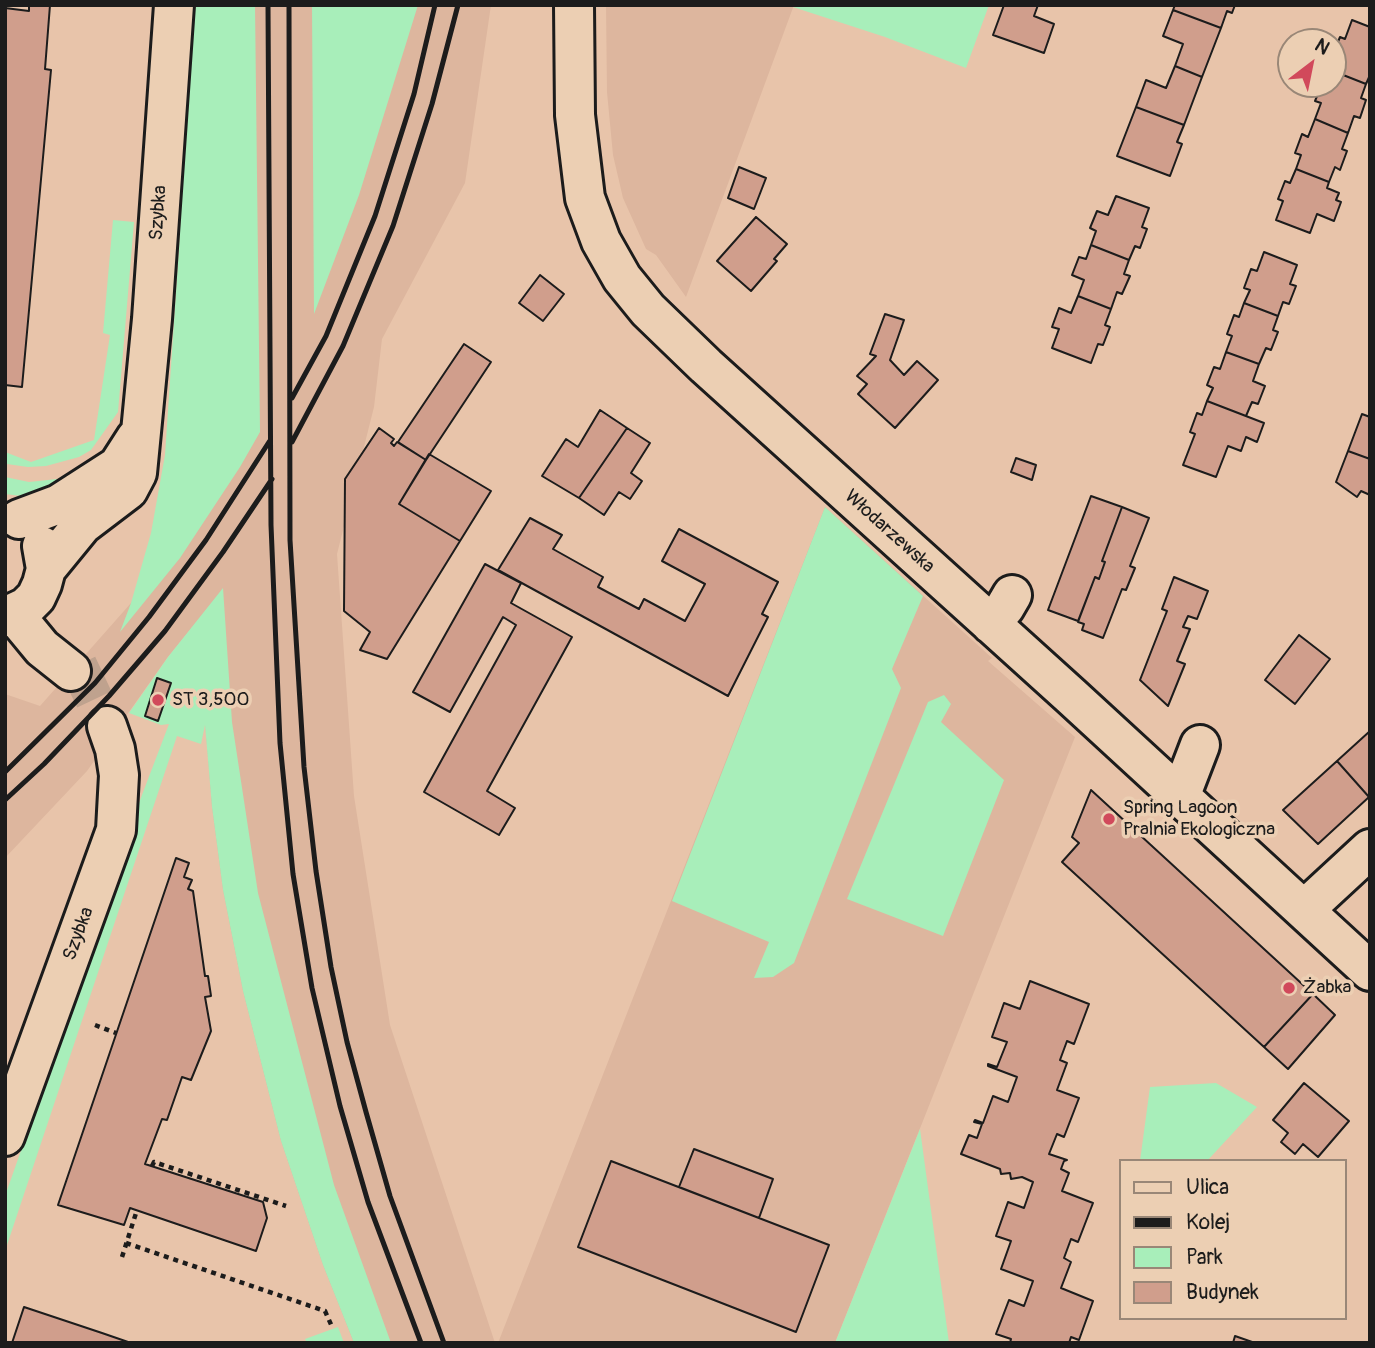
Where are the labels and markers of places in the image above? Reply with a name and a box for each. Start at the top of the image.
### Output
place label: ST 3,500 [172,689,249,711]
marker: ST 3,500 [150,692,166,708]
place label: Spring Lagoon Pralnia Ekologiczna [1123,797,1275,841]
marker: Spring Lagoon Pralnia Ekologiczna [1101,811,1117,827]
place label: Żabka [1303,977,1351,999]
marker: Żabka [1281,980,1297,996]

